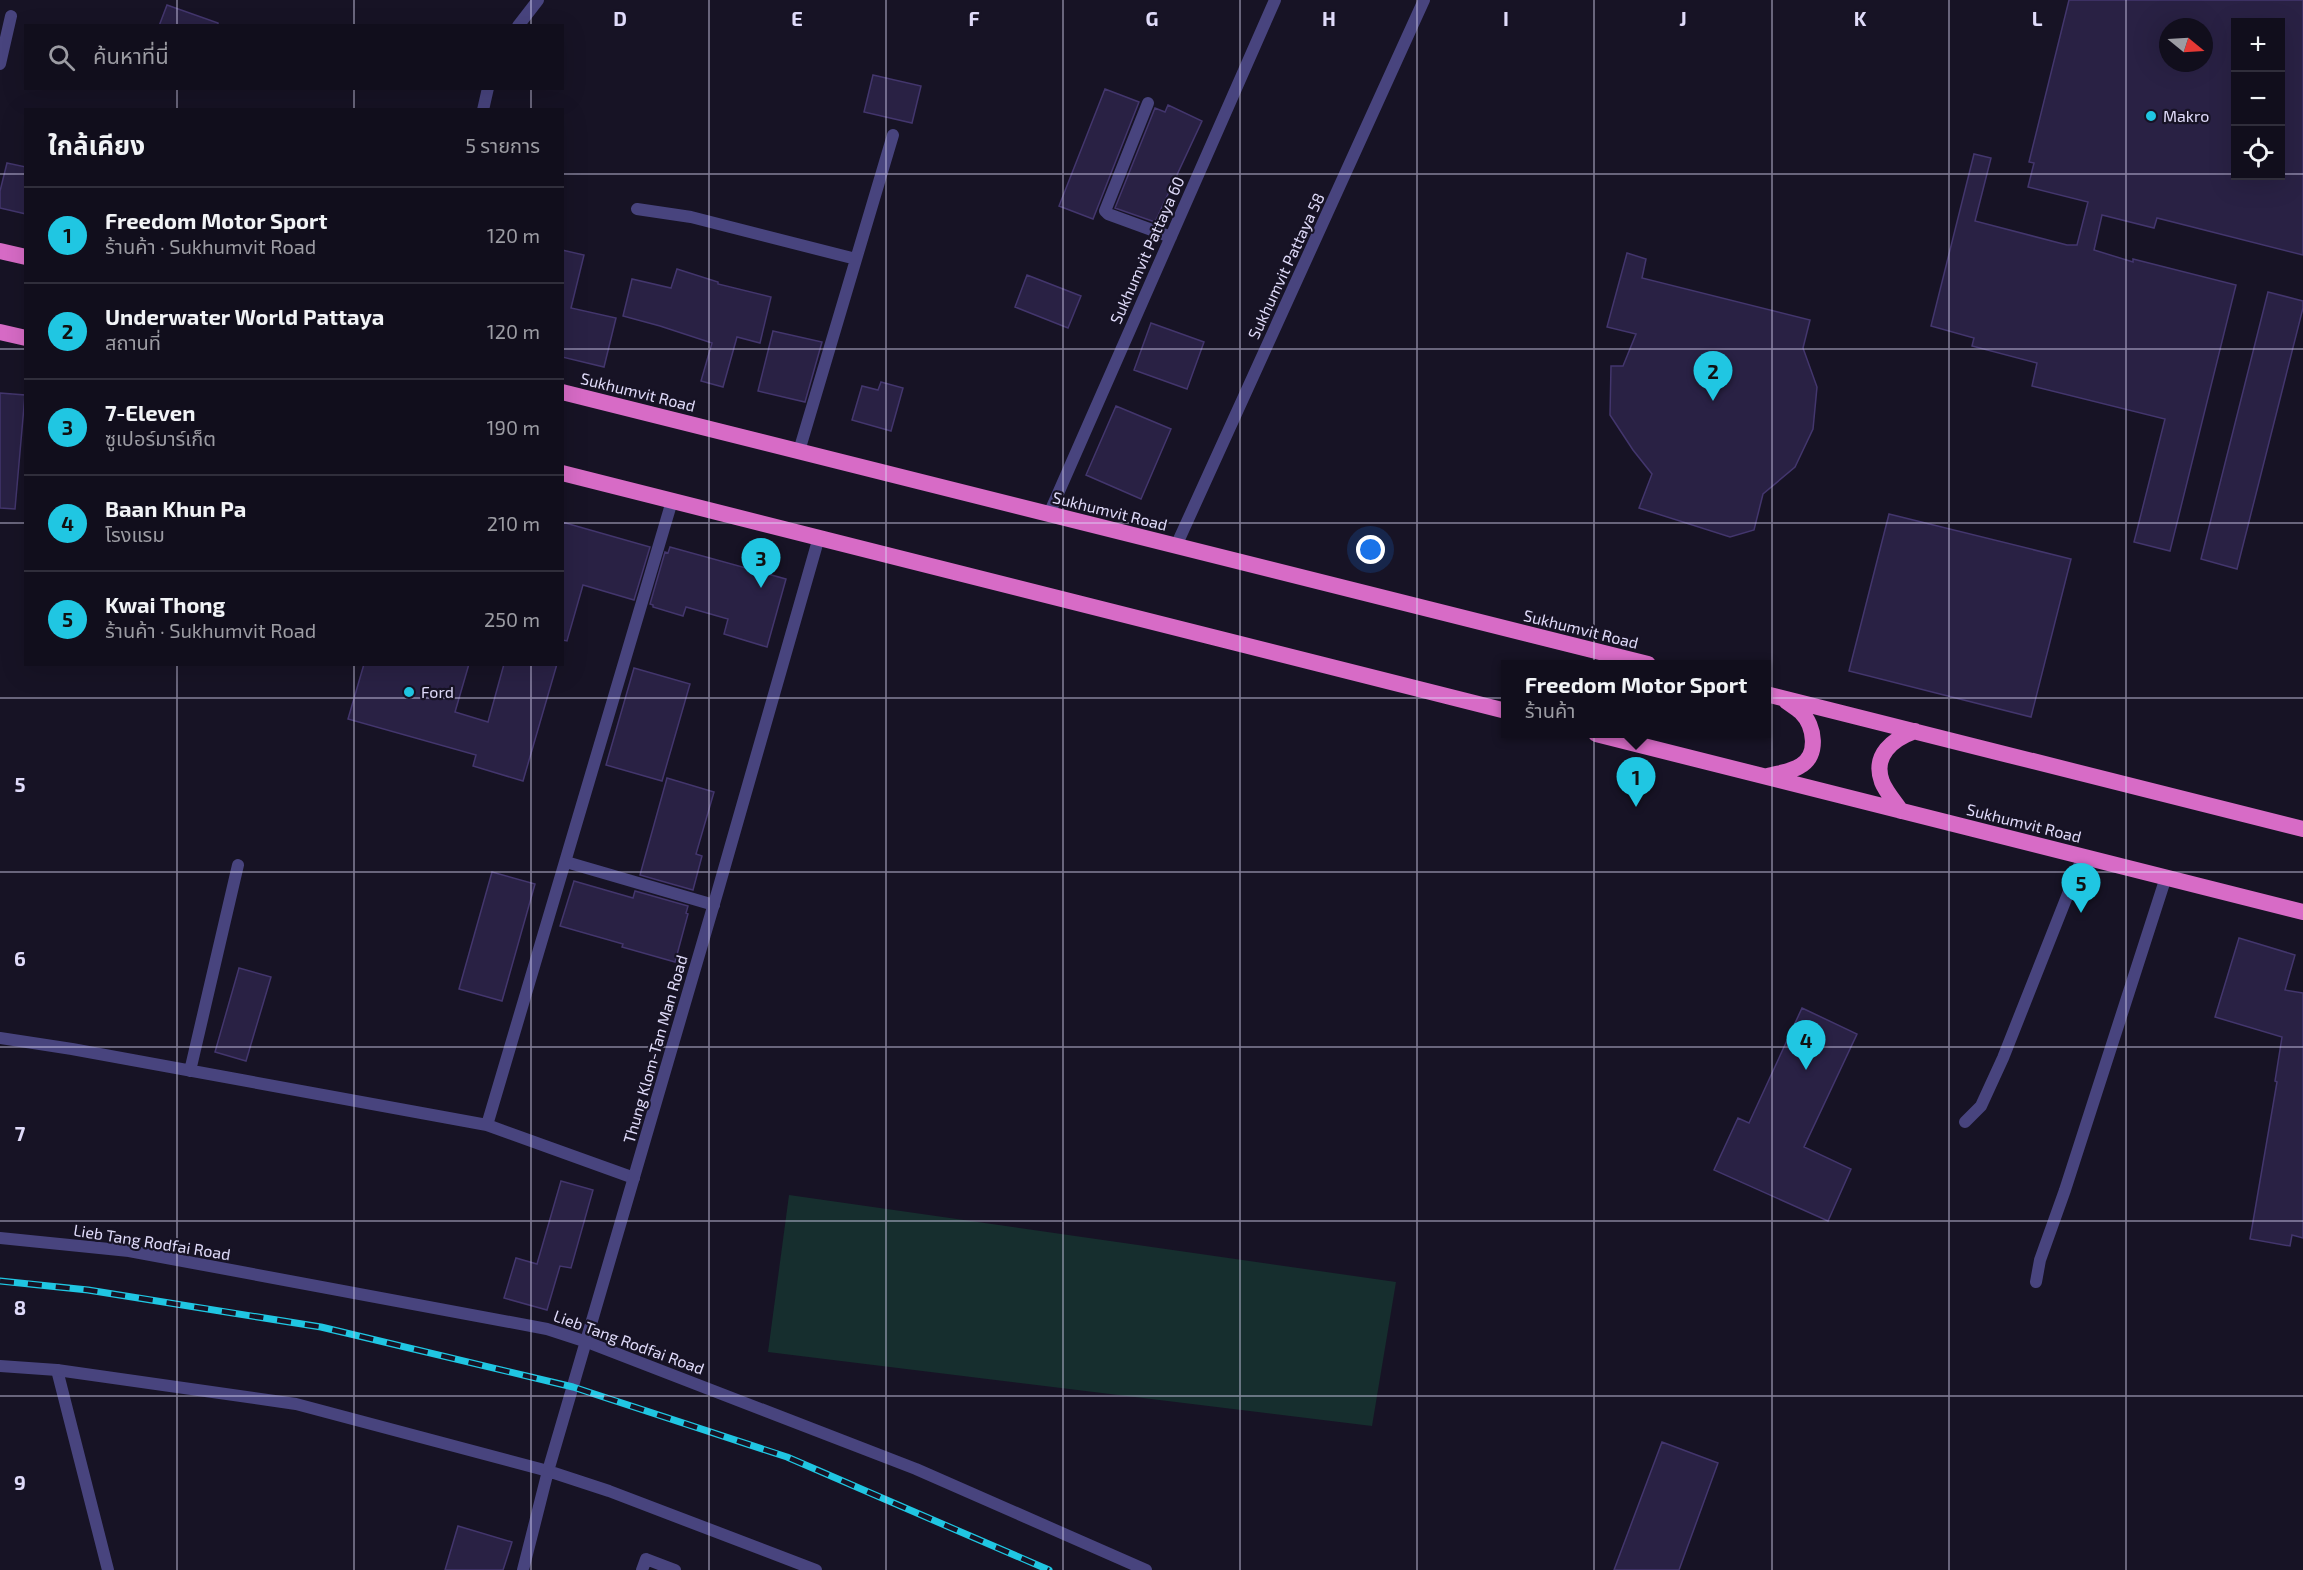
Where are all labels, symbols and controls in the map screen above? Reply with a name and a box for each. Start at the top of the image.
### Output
text: D [613,6,627,30]
text: E [791,6,803,30]
text: F [968,6,980,30]
text: G [1146,6,1158,30]
text: H [1322,6,1336,30]
text: I [1503,6,1509,30]
text: J [1679,6,1687,30]
text: K [1854,6,1867,30]
text: L [2032,6,2043,30]
north arrow [2159,18,2213,72]
map controls [2231,18,2285,180]
button: + [2231,18,2285,72]
search box [24,24,564,90]
icon: search [45,41,78,74]
text: ค้นหาที่นี่ [93,42,169,68]
button: − [2231,72,2285,126]
place label: Makro [2163,106,2209,125]
marker: Makro [2144,109,2158,123]
button: locate [2231,126,2285,180]
text: ใกล้เคียง [48,129,145,160]
text: 5 รายการ [465,133,540,157]
street label: Sukhumvit Pattaya 60 [1105,173,1188,327]
street label: Sukhumvit Pattaya 58 [1243,190,1328,342]
text: Freedom Motor Sport [105,207,327,233]
text: 1 [63,223,72,247]
text: 120 m [487,223,540,247]
text: ร้านค้า · Sukhumvit Road [105,234,316,258]
text: Underwater World Pattaya [105,303,384,329]
text: 2 [62,319,73,343]
text: 120 m [487,319,540,343]
text: สถานที่ [105,330,161,354]
pin: 2 [1694,352,1732,401]
street label: Sukhumvit Road [579,368,697,415]
text: 7-Eleven [105,399,195,425]
text: 3 [62,415,73,439]
text: 190 m [487,415,540,439]
text: ซูเปอร์มาร์เก็ต [105,426,216,450]
street label: Sukhumvit Road [1051,487,1169,534]
text: Baan Khun Pa [105,495,246,521]
text: 4 [61,511,74,535]
text: 210 m [487,511,540,535]
text: โรงแรม [105,522,165,546]
your location [1356,535,1385,564]
pin: 3 [742,538,780,588]
text: Kwai Thong [105,591,225,617]
street label: Sukhumvit Road [1522,605,1640,652]
text: 5 [62,607,73,631]
text: 250 m [484,607,540,631]
text: ร้านค้า · Sukhumvit Road [105,618,316,642]
popup [1501,660,1771,738]
text: Freedom Motor Sport [1525,671,1747,697]
place label: Ford [421,682,454,701]
marker: Ford [402,685,416,699]
text: ร้านค้า [1525,698,1575,722]
pin: 1 [1616,758,1656,807]
text: 5 [14,772,26,796]
street label: Sukhumvit Road [1965,799,2083,846]
pin: 5 [2062,864,2100,913]
text: 6 [14,946,26,970]
street label: Thung Klom-Tan Man Road [618,952,691,1145]
pin: 4 [1786,1020,1826,1070]
text: 7 [15,1121,26,1145]
street label: Lieb Tang Rodfai Road [72,1220,232,1263]
text: 8 [14,1295,26,1319]
street label: Lieb Tang Rodfai Road [551,1305,707,1378]
text: 9 [14,1470,26,1494]

